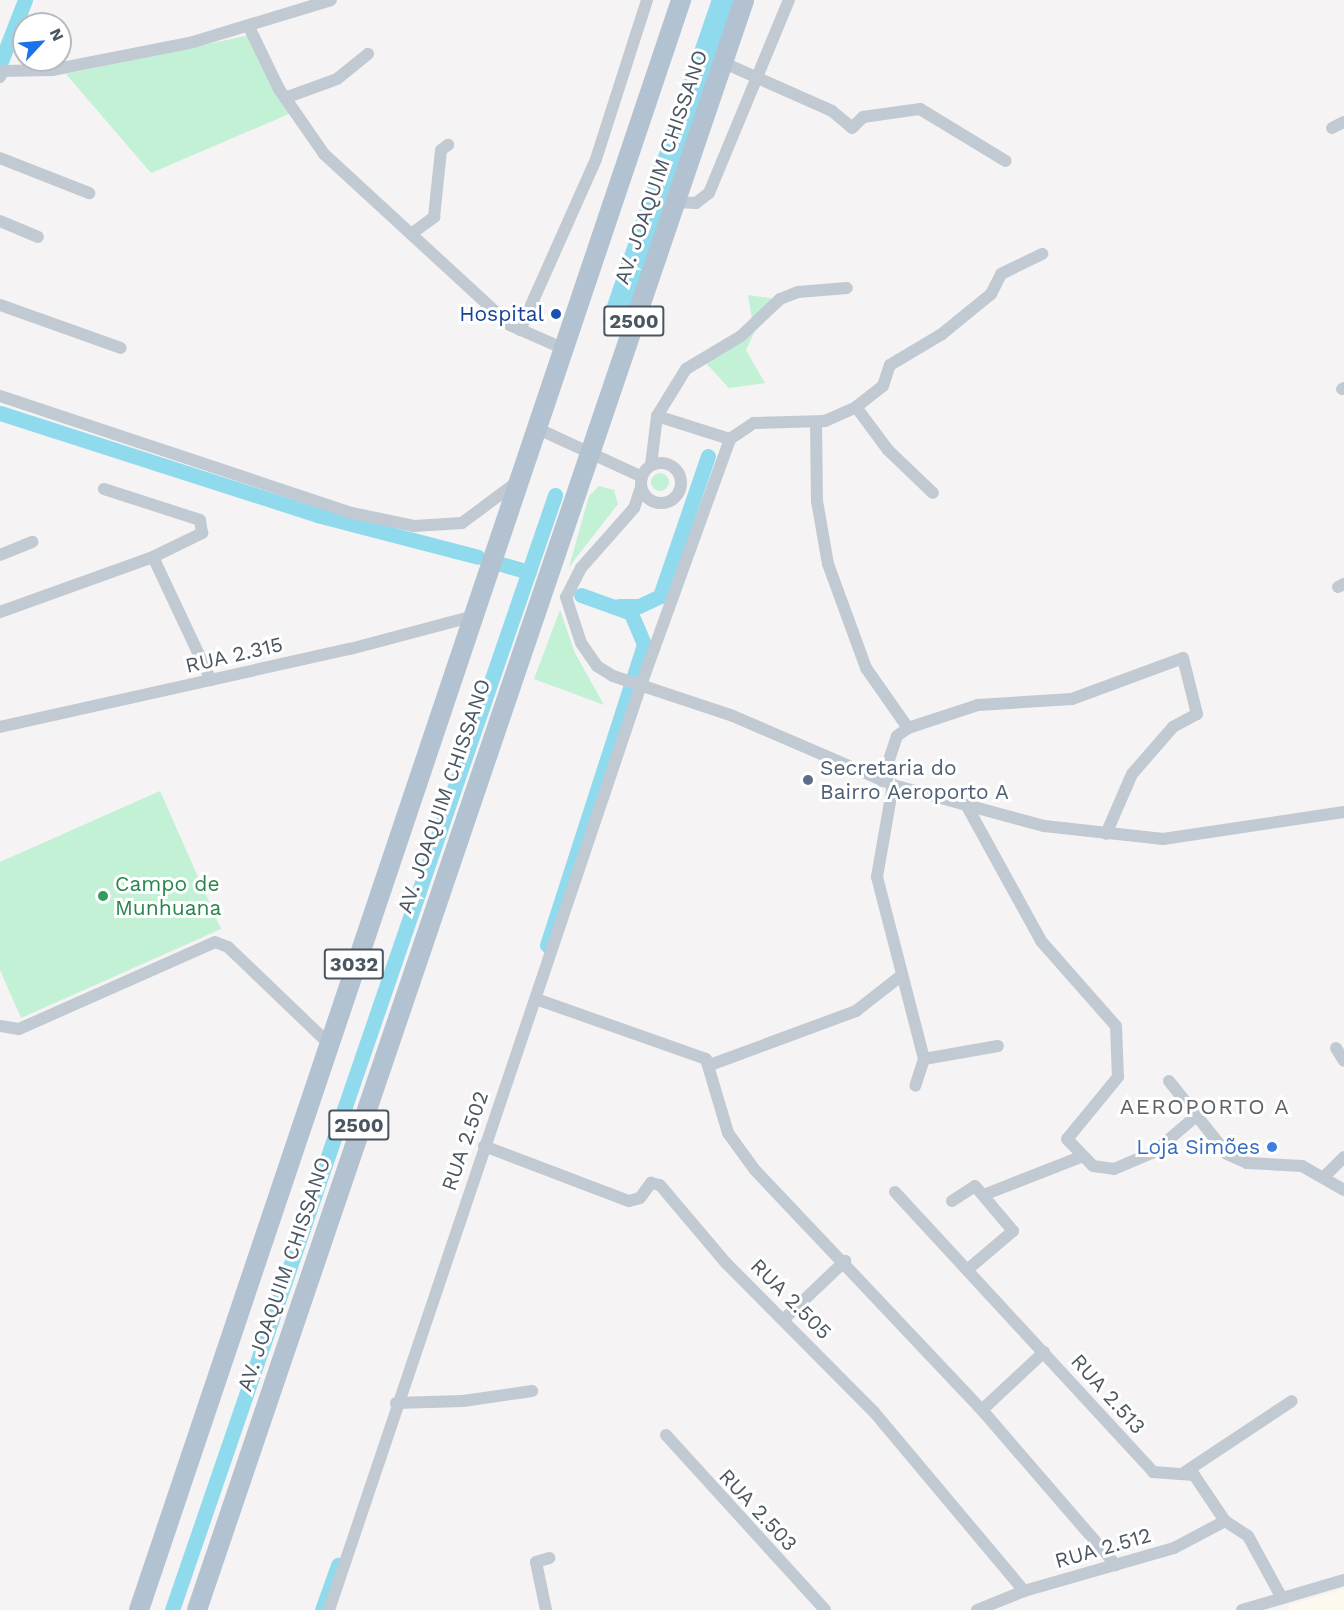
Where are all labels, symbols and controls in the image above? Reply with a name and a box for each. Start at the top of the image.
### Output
north arrow [12,12,72,72]
text: N [46,25,68,44]
street label: AV. JOAQUIM CHISSANO [609,46,713,288]
place label: Hospital [459,301,544,327]
road number: 2500 [602,304,666,338]
marker: Hospital [549,307,563,321]
street label: RUA 2.315 [183,631,285,679]
street label: AV. JOAQUIM CHISSANO [392,675,496,917]
place label: Secretaria do Bairro Aeroporto A [820,755,1010,805]
marker: Secretaria do Bairro Aeroporto A [801,773,815,787]
place label: Campo de Munhuana [115,871,221,921]
marker: Campo de Munhuana [96,889,110,903]
road number: 3032 [322,947,386,981]
street label: RUA 2.502 [436,1087,494,1195]
district label: AEROPORTO A [1119,1094,1291,1120]
road number: 2500 [328,1108,391,1142]
place label: Loja Simões [1136,1134,1260,1160]
marker: Loja Simões [1265,1140,1279,1154]
street label: AV. JOAQUIM CHISSANO [232,1153,336,1395]
street label: RUA 2.505 [745,1253,837,1345]
street label: RUA 2.513 [1065,1348,1151,1440]
street label: RUA 2.503 [713,1463,803,1557]
street label: RUA 2.512 [1052,1522,1154,1574]

